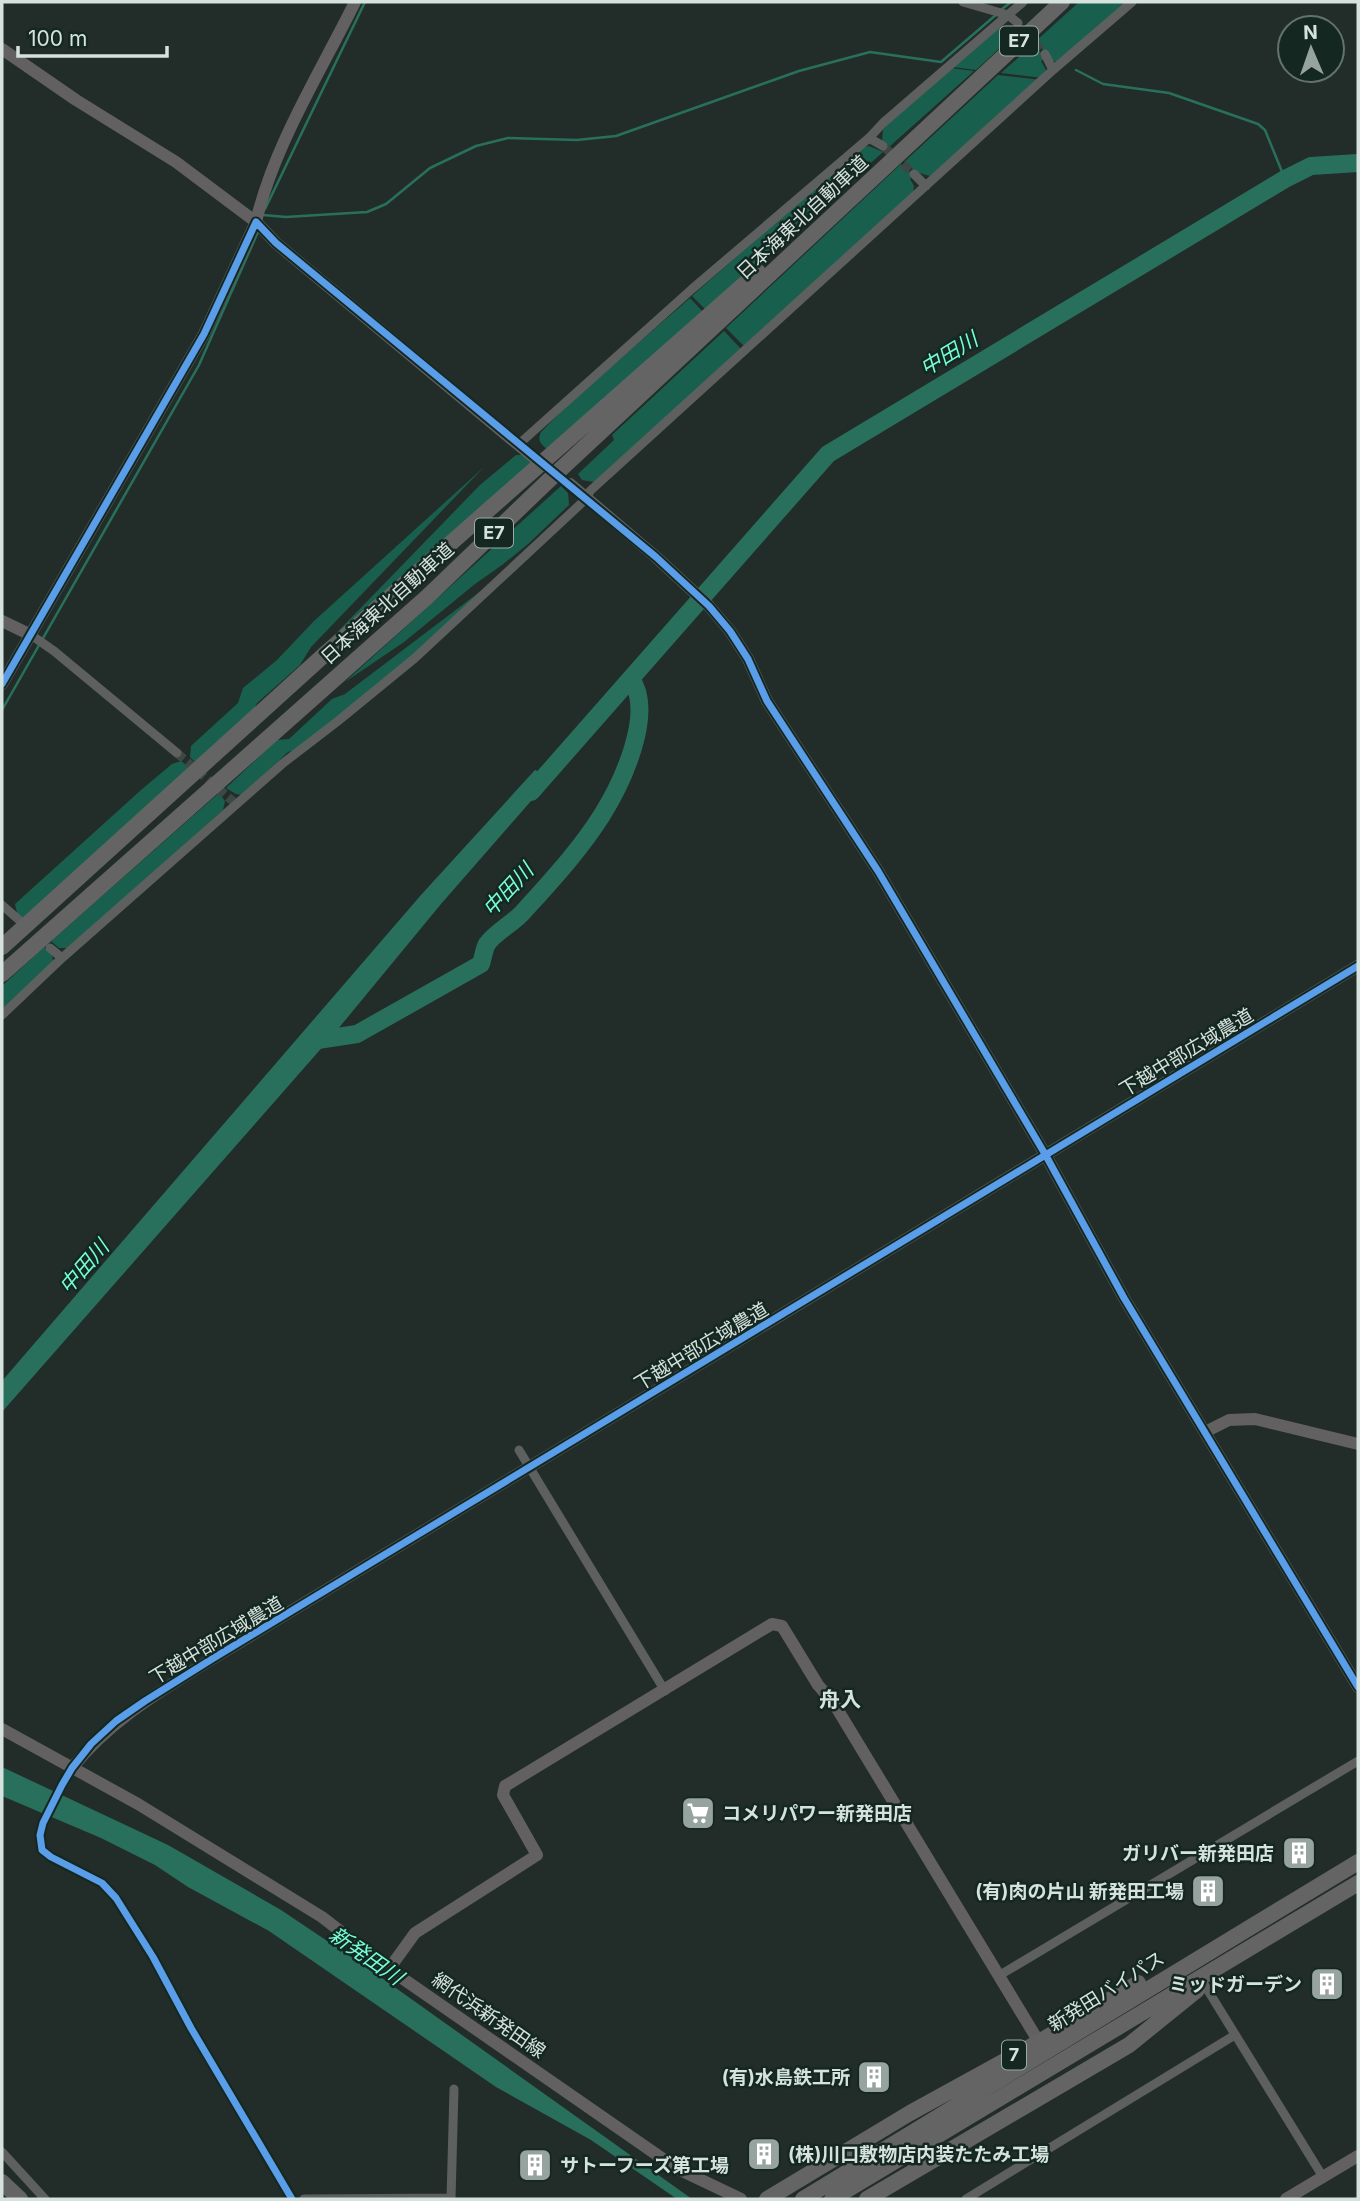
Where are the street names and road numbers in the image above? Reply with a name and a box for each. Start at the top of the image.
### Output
road number: E7 [1000,26,1038,56]
street label: 日本海東北自動車道 [732,151,873,284]
road number: E7 [475,518,513,548]
street label: 日本海東北自動車道 [316,538,459,669]
street label: 下越中部広域農道 [1115,1003,1257,1101]
street label: 下越中部広域農道 [630,1297,772,1395]
street label: 下越中部広域農道 [145,1591,287,1689]
street label: 新発田バイパス [1044,1947,1169,2036]
street label: 網代浜新発田線 [428,1968,550,2063]
road number: 7 [1002,2040,1026,2070]

